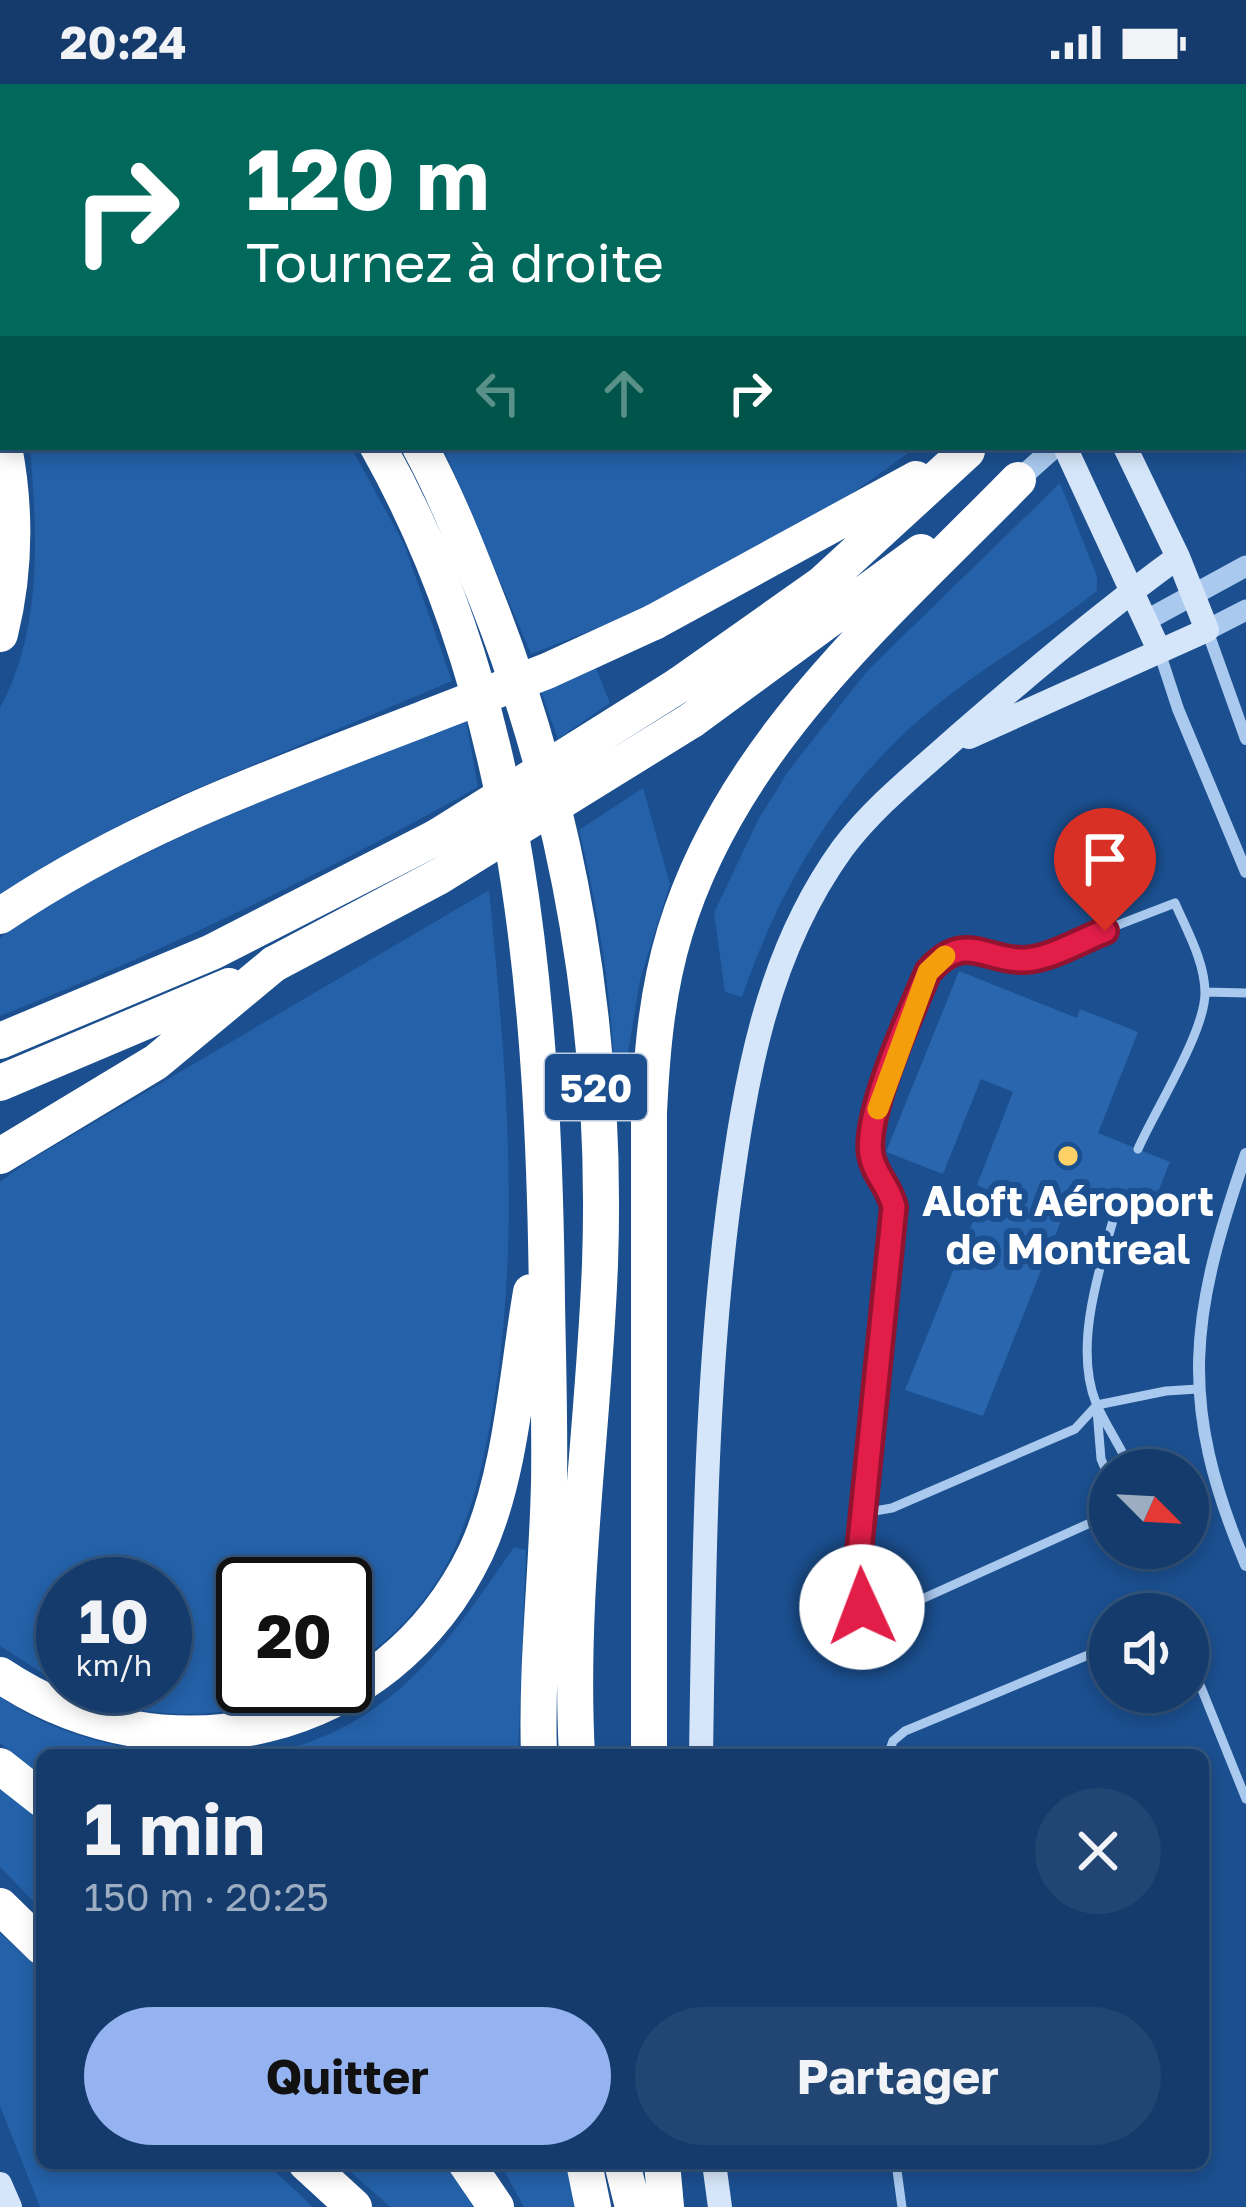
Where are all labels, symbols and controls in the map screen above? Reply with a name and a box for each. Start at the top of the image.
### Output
text: 20:24 [60,15,187,69]
text: 120 m [246,128,490,228]
icon: right [48,132,204,288]
text: Tournez à droite [246,229,664,294]
icon: left [465,360,531,426]
icon: ahead [591,360,657,426]
icon: right [717,360,783,426]
pin [1054,808,1156,931]
icon: arrive [1072,826,1138,892]
road number: 520 [545,1054,647,1120]
marker: Aloft Aéroport de Montreal [1055,1143,1081,1169]
place label: Aloft Aéroport de Montreal [922,1175,1214,1273]
north arrow [1089,1449,1209,1569]
map controls [1089,1449,1209,1713]
position arrow [799,1544,925,1670]
speed limit sign: 20 [216,1557,372,1713]
text: 10 [79,1584,149,1656]
button: sound [1089,1593,1209,1713]
text: km/h [76,1647,152,1683]
text: 1 min [84,1784,265,1871]
button: close [1035,1788,1161,1914]
text: 150 m · 20:25 [84,1873,329,1920]
button: Quitter [84,2007,611,2145]
button: Partager [635,2007,1161,2145]

